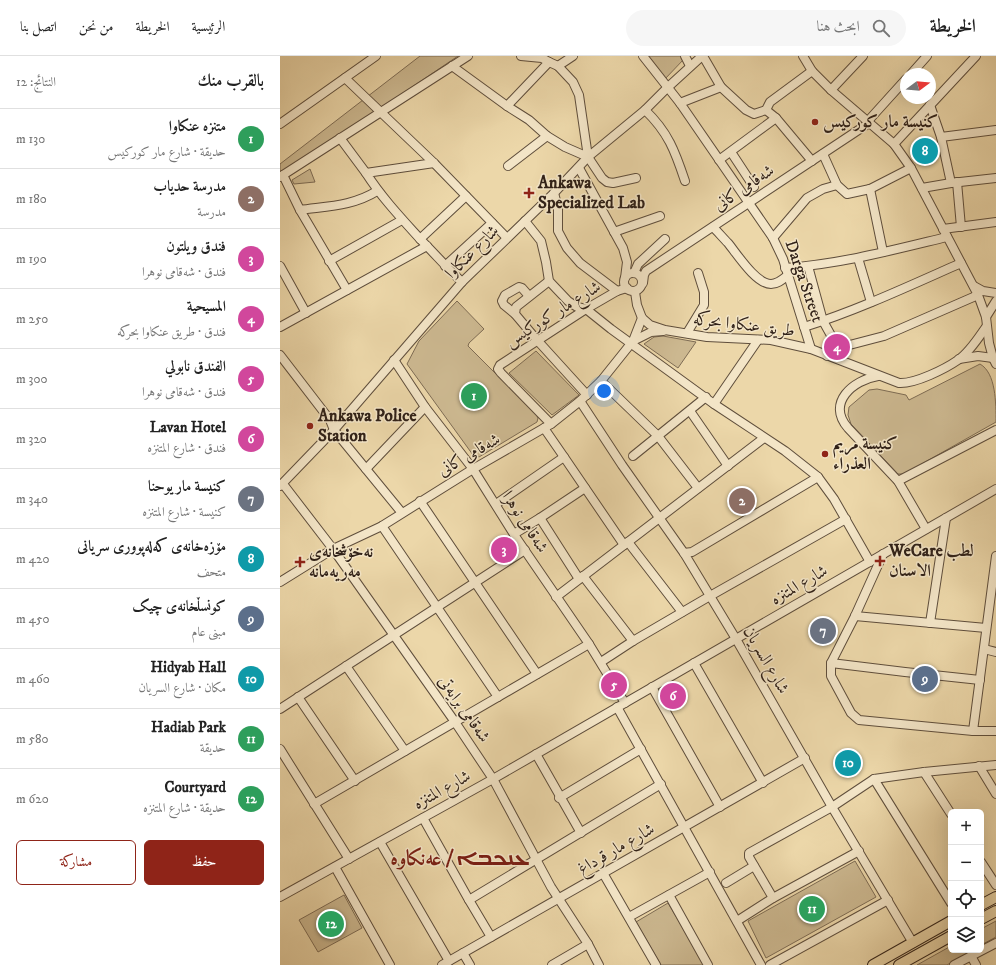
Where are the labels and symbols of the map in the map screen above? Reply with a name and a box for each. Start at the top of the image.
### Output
north arrow [900,68,936,104]
place label: كنيسة مار كوركيس [823,111,938,133]
marker: كنيسة مار كوركيس [810,117,820,127]
pin: 8 [912,136,938,166]
street label: شەقامی کانی [709,160,779,216]
place label: Ankawa Specialized Lab [537,172,645,214]
marker: Ankawa Specialized Lab [523,187,535,199]
street label: شارع عنكاوا [440,220,505,285]
street label: Darga Street [780,237,829,326]
street label: شارع مار كوركيس [501,276,606,354]
street label: طريق عنكاوا بحركه [692,308,796,342]
pin: 4 [824,332,850,362]
pin: 1 [461,381,487,411]
your location [594,381,614,401]
place label: Ankawa Police Station [317,405,417,447]
marker: Ankawa Police Station [305,421,315,431]
street label: شەقامی کانی [434,428,504,482]
place label: كنيسة مريم العذراء [833,433,898,475]
marker: كنيسة مريم العذراء [820,449,830,459]
pin: 2 [729,486,755,516]
street label: شەقامی نوهرا [497,487,553,557]
pin: 3 [491,535,517,565]
place label: WeCare لطب الاسنان [888,540,974,582]
place label: نەخۆشخانەی مەریەمانە [309,541,373,583]
marker: WeCare لطب الاسنان [874,555,886,567]
marker: نەخۆشخانەی مەریەمانە [294,556,306,568]
street label: شارع المتنزه [766,560,833,612]
pin: 7 [810,616,836,646]
street label: شارع السريان [736,622,794,699]
pin: 9 [912,664,938,694]
pin: 5 [601,670,627,700]
street label: شەقامی برایەتی [433,671,495,747]
pin: 6 [660,681,686,711]
pin: 10 [835,748,861,778]
street label: شارع المتنزه [409,765,476,817]
street label: شارع مار قرداغ [573,818,660,882]
district label: ܥܢܟܒܐ / عەنکاوە [390,846,530,872]
pin: 11 [799,894,825,924]
pin: 12 [318,909,344,939]

